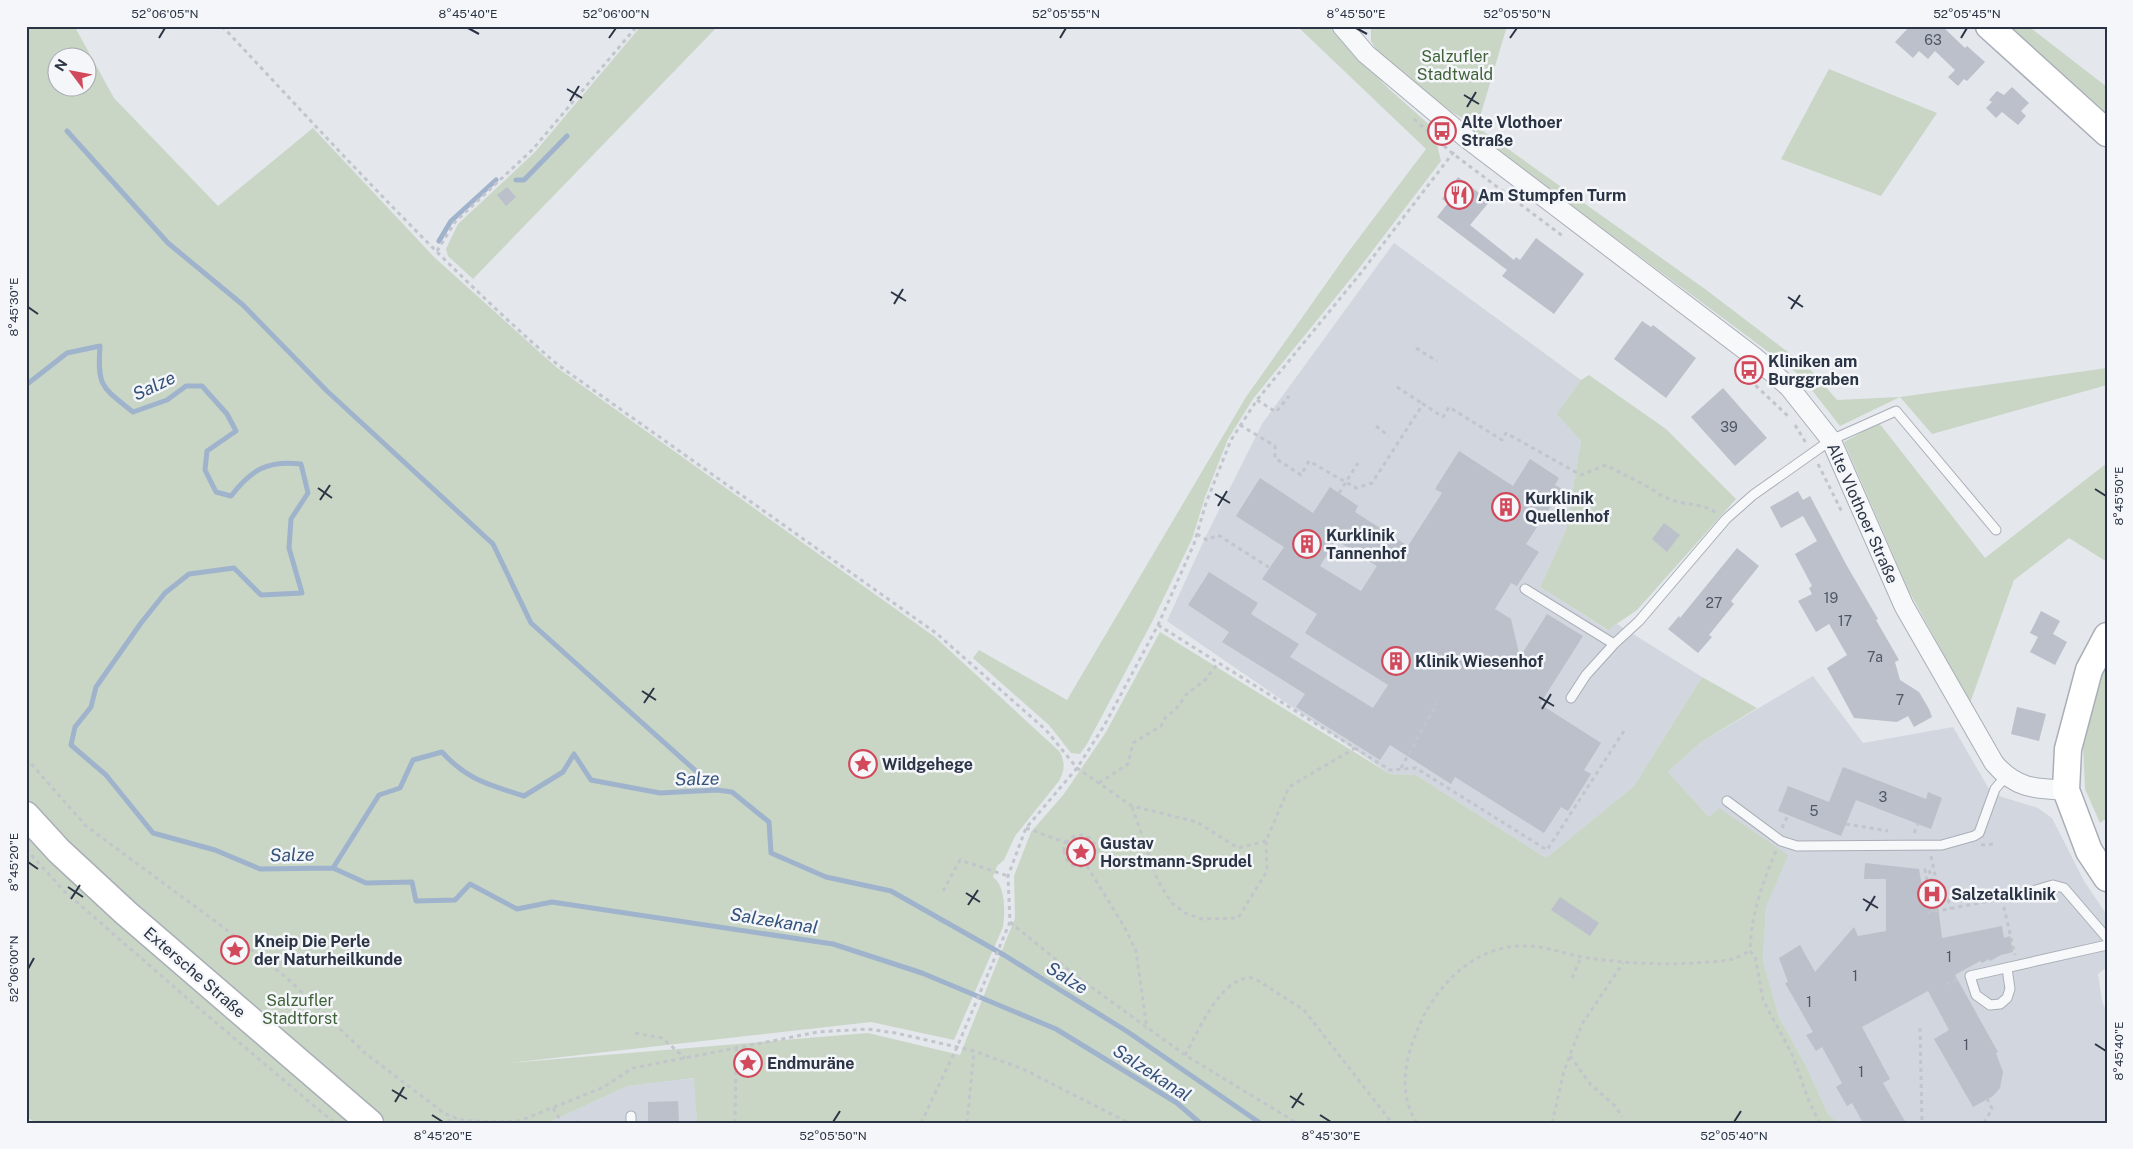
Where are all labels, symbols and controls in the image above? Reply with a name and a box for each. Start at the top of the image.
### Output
text: 52°06'05"N [131,7,199,21]
text: 8°45'40"E [439,7,497,21]
text: 52°06'00"N [583,7,649,21]
text: 52°05'55"N [1032,7,1100,21]
text: 8°45'50"E [1326,7,1386,21]
text: 52°05'50"N [1483,7,1551,21]
text: 52°05'45"N [1933,7,2001,21]
house number: 63 [1924,32,1942,48]
park label: Salzufler Stadtwald [1417,47,1493,84]
north arrow [48,48,98,98]
text: N [51,56,71,74]
place label: Alte Vlothoer Straße [1461,113,1563,150]
bus stop icon: Alte Vlothoer Straße [1427,116,1457,146]
restaurant icon: Am Stumpfen Turm [1444,180,1474,210]
place label: Am Stumpfen Turm [1478,186,1626,205]
text: 8°45'30"E [7,278,21,336]
place label: Kliniken am Burggraben [1768,352,1859,389]
bus stop icon: Kliniken am Burggraben [1734,355,1764,385]
water label: Salze [129,366,179,405]
house number: 39 [1720,419,1738,435]
street label: Alte Vlothoer Straße [1823,440,1902,586]
text: 8°45'50"E [2112,466,2126,526]
place label: Kurklinik Quellenhof [1525,489,1610,526]
building icon: Kurklinik Quellenhof [1491,492,1521,522]
place label: Kurklinik Tannenhof [1326,526,1407,563]
building icon: Kurklinik Tannenhof [1292,529,1322,559]
house number: 19 [1824,590,1838,606]
house number: 27 [1706,595,1722,611]
house number: 17 [1838,613,1852,629]
building icon: Klinik Wiesenhof [1381,646,1411,676]
house number: 7a [1867,649,1883,665]
place label: Klinik Wiesenhof [1415,652,1544,671]
house number: 7 [1896,692,1904,708]
place icon: Wildgehege [848,749,878,779]
place label: Wildgehege [882,755,973,774]
water label: Salze [674,768,720,789]
house number: 3 [1879,789,1888,805]
house number: 5 [1810,803,1819,819]
text: 8°45'20"E [7,833,21,891]
place label: Gustav Horstmann-Sprudel [1100,834,1252,871]
place icon: Gustav Horstmann-Sprudel [1066,837,1096,867]
water label: Salze [269,844,315,865]
hospital icon: Salzetalklinik [1917,879,1947,909]
place label: Salzetalklinik [1951,885,2056,904]
water label: Salzekanal [729,903,820,938]
street label: Extersche Straße [140,923,249,1022]
place label: Kneip Die Perle der Naturheilkunde [254,932,403,969]
place icon: Kneip Die Perle der Naturheilkunde [220,935,250,965]
text: 52°06'00"N [7,936,21,1002]
house number: 1 [1946,949,1952,965]
water label: Salze [1043,957,1092,998]
house number: 1 [1852,968,1858,984]
park label: Salzufler Stadtforst [262,991,338,1028]
house number: 1 [1806,994,1812,1010]
text: 8°45'40"E [2112,1022,2126,1080]
house number: 1 [1963,1037,1969,1053]
water label: Salzekanal [1109,1040,1195,1106]
place icon: Endmuräne [733,1048,763,1078]
place label: Endmuräne [767,1054,854,1073]
house number: 1 [1858,1064,1864,1080]
text: 8°45'20"E [414,1129,472,1143]
text: 52°05'50"N [799,1129,867,1143]
text: 8°45'30"E [1302,1129,1360,1143]
text: 52°05'40"N [1700,1129,1768,1143]

